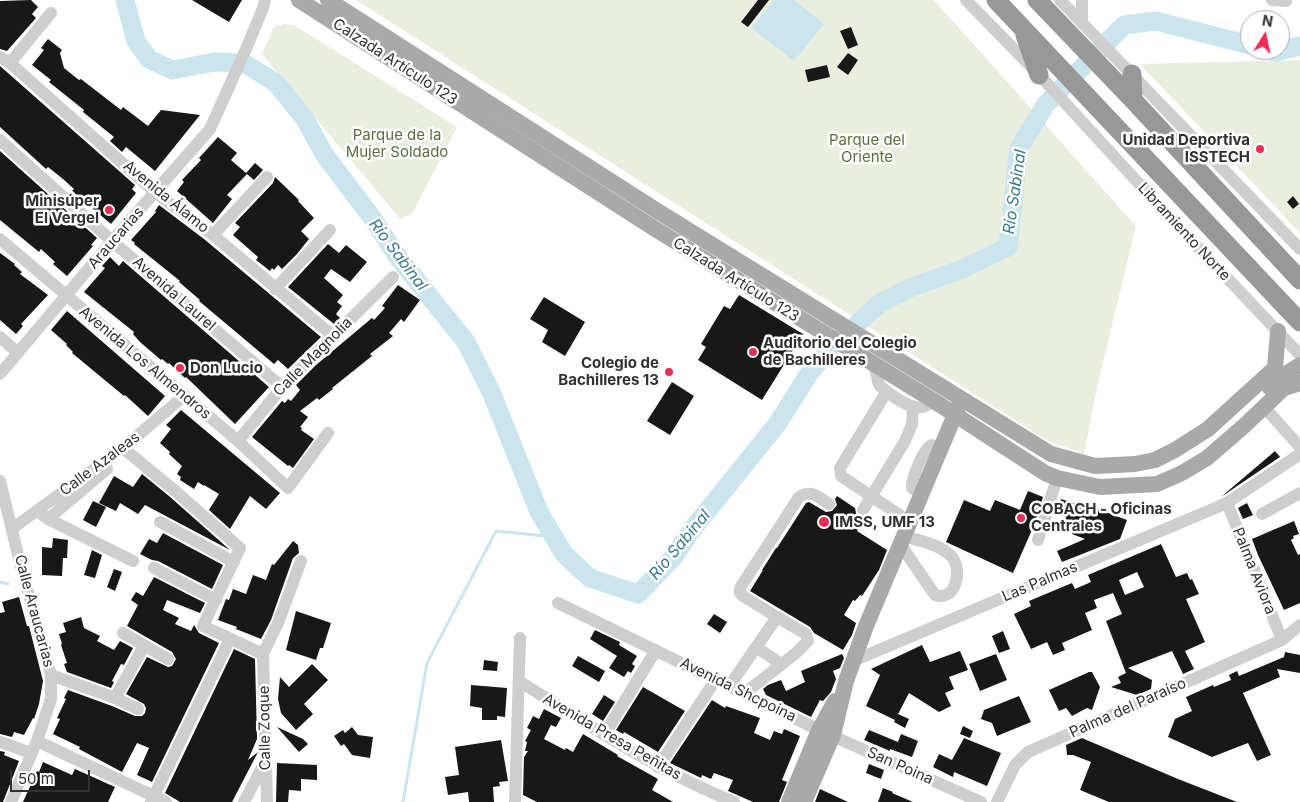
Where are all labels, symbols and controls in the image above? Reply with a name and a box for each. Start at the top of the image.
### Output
north arrow [1240,10,1290,60]
text: N [1261,11,1274,30]
street label: Calzada Artículo 123 [329,15,461,109]
park label: Parque de la Mujer Soldado [346,126,448,161]
park label: Parque del Oriente [829,131,905,166]
place label: Unidad Deportiva ISSTECH [1123,131,1250,166]
marker: Unidad Deportiva ISSTECH [1254,143,1266,155]
water label: Río Sabinal [1000,148,1030,236]
street label: Avenida Álamo [120,157,212,237]
street label: Libramiento Norte [1134,179,1234,285]
place label: Minisúper El Vergel [25,192,99,227]
street label: Araucarias [84,203,148,273]
marker: Minisúper El Vergel [103,204,115,216]
water label: Río Sabinal [365,215,431,295]
street label: Calzada Artículo 123 [670,234,802,326]
street label: Avenida Laurel [129,253,219,335]
street label: Avenida Los Almendros [75,303,215,423]
street label: Calle Magnolia [270,314,356,400]
place label: Auditorio del Colegio de Bachilleres [763,334,917,369]
marker: Auditorio del Colegio de Bachilleres [747,346,759,358]
place label: Colegio de Bachilleres 13 [558,354,659,389]
place label: Don Lucio [190,359,263,377]
marker: Don Lucio [174,362,186,374]
marker: Colegio de Bachilleres 13 [663,366,675,378]
street label: Calle Azaleas [56,428,144,500]
place label: COBACH - Oficinas Centrales [1031,500,1172,535]
water label: Río Sabinal [645,506,715,584]
marker: COBACH - Oficinas Centrales [1015,512,1027,524]
place label: IMSS, UMF 13 [835,513,935,531]
marker: IMSS, UMF 13 [817,515,831,529]
street label: Palma Aviora [1228,525,1280,617]
street label: Calle Araucarias [10,553,58,669]
street label: Las Palmas [1000,558,1080,606]
street label: Avenida Shcpoina [677,654,799,726]
street label: Palma del Paraíso [1067,674,1189,742]
street label: Calle Zoque [255,685,275,771]
street label: Avenida Presa Peñitas [540,690,684,784]
street label: San Poina [864,743,936,789]
scale bar [12,760,92,792]
text: 50 m [18,769,54,788]

